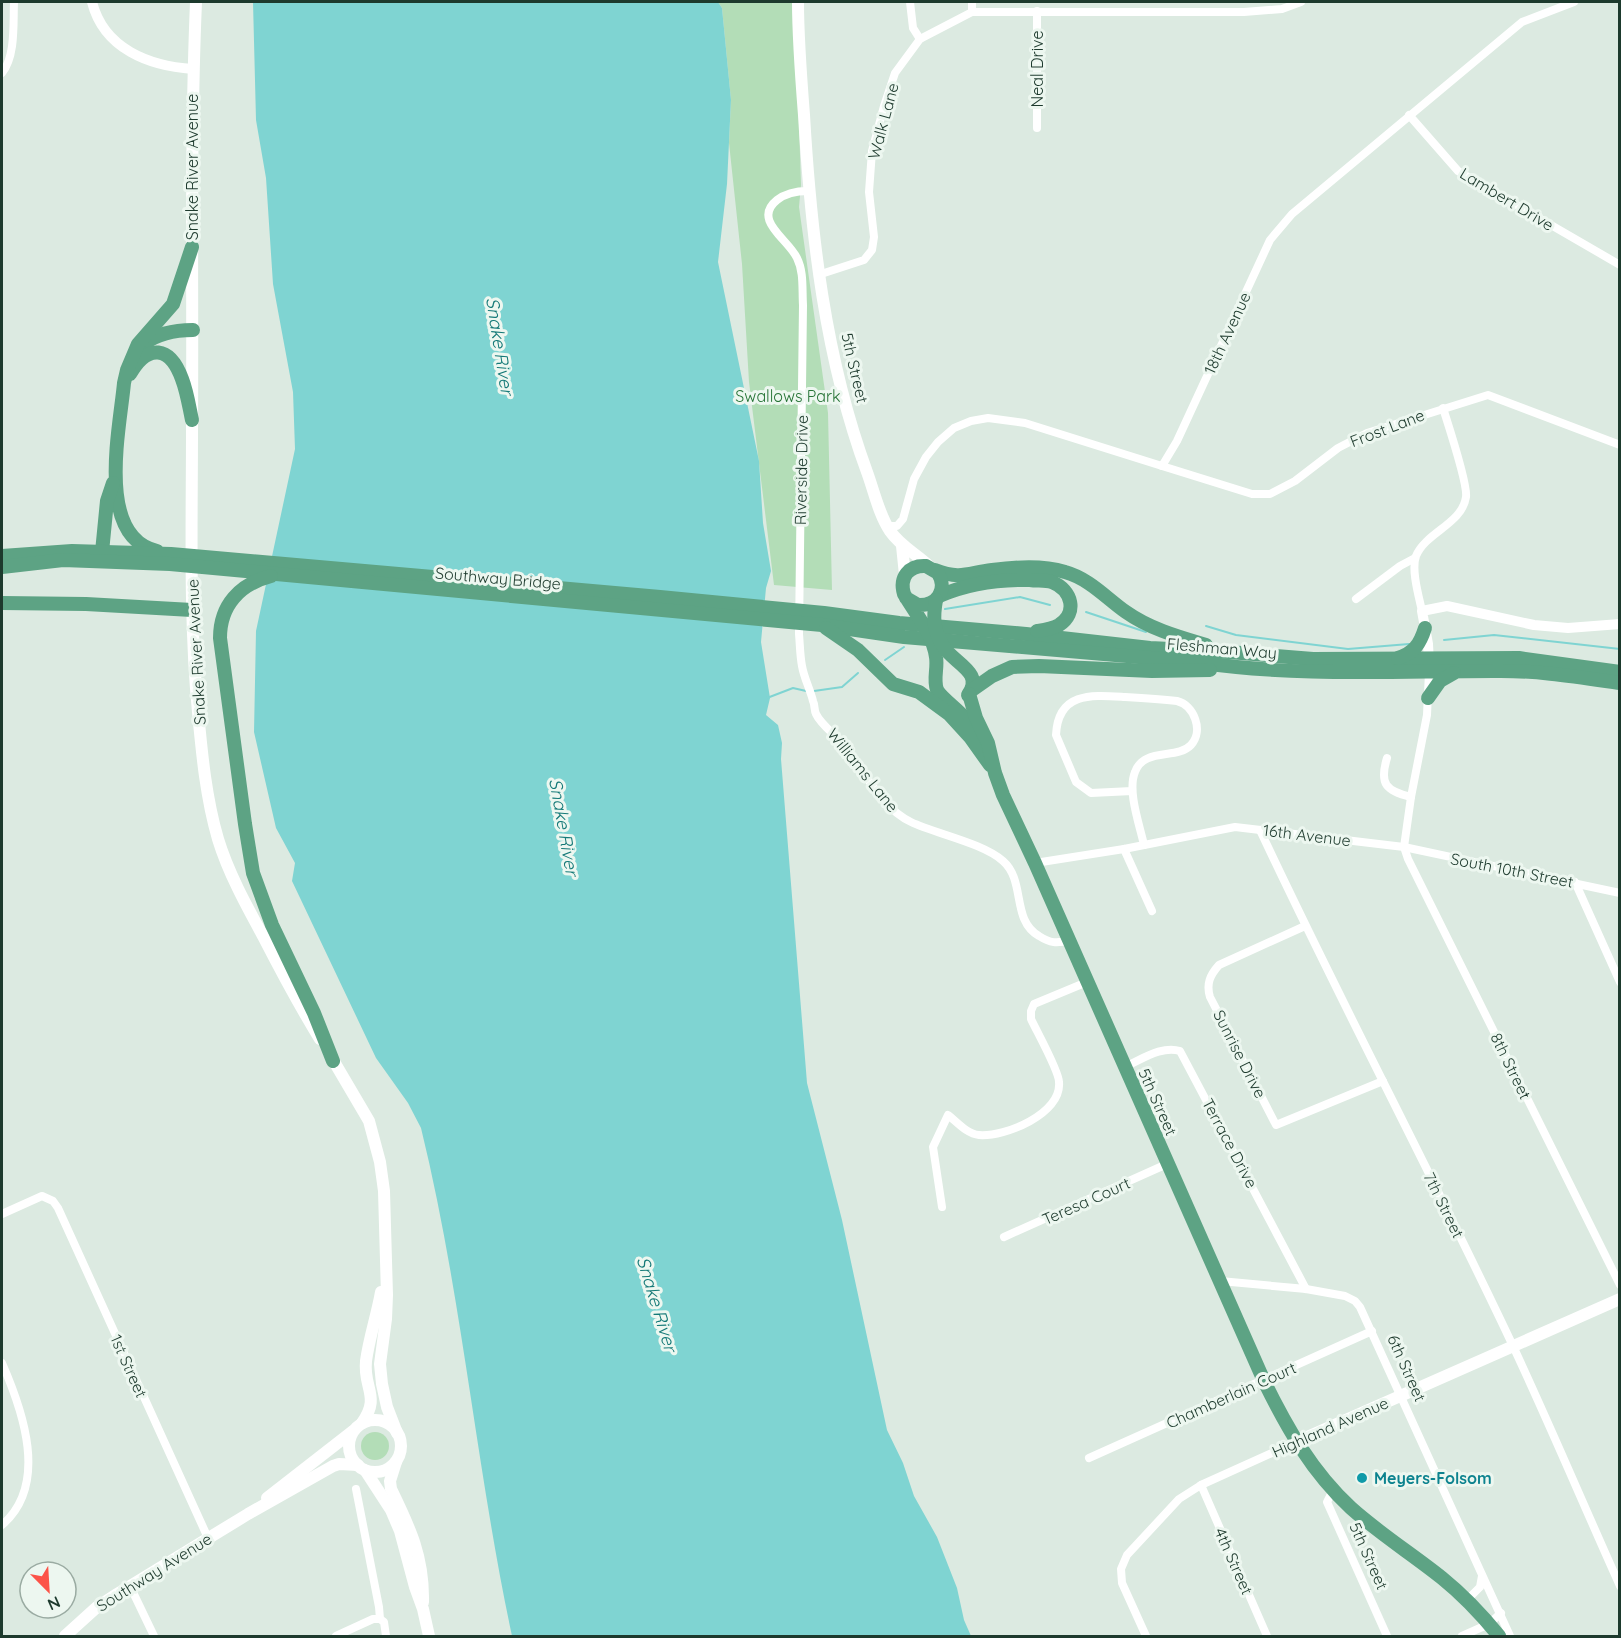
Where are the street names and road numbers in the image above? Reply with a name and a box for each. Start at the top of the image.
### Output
street label: Neal Drive [1027,30,1047,108]
street label: Walk Lane [863,81,903,161]
street label: Snake River Avenue [182,94,202,240]
street label: Lambert Drive [1456,163,1558,235]
street label: 18th Avenue [1199,289,1255,377]
street label: 5th Street [837,331,873,405]
street label: Frost Lane [1347,405,1427,451]
street label: Riverside Drive [790,415,812,525]
street label: Southway Bridge [434,563,562,593]
street label: Snake River Avenue [182,578,210,726]
street label: Fleshman Way [1166,633,1278,663]
street label: Williams Lane [823,724,903,816]
street label: 16th Avenue [1262,820,1352,850]
street label: South 10th Street [1449,848,1575,892]
street label: Sunrise Drive [1209,1007,1271,1101]
street label: 8th Street [1486,1030,1536,1102]
street label: 5th Street [1134,1065,1182,1139]
street label: Terrace Drive [1198,1095,1262,1191]
street label: 7th Street [1419,1169,1469,1241]
street label: Teresa Court [1039,1173,1133,1229]
street label: 1st Street [106,1331,152,1401]
street label: 6th Street [1383,1331,1431,1405]
street label: Chamberlain Court [1163,1357,1299,1433]
street label: Highland Avenue [1269,1392,1391,1462]
street label: 5th Street [1345,1519,1393,1593]
street label: 4th Street [1210,1524,1258,1598]
street label: Southway Avenue [93,1528,215,1616]

